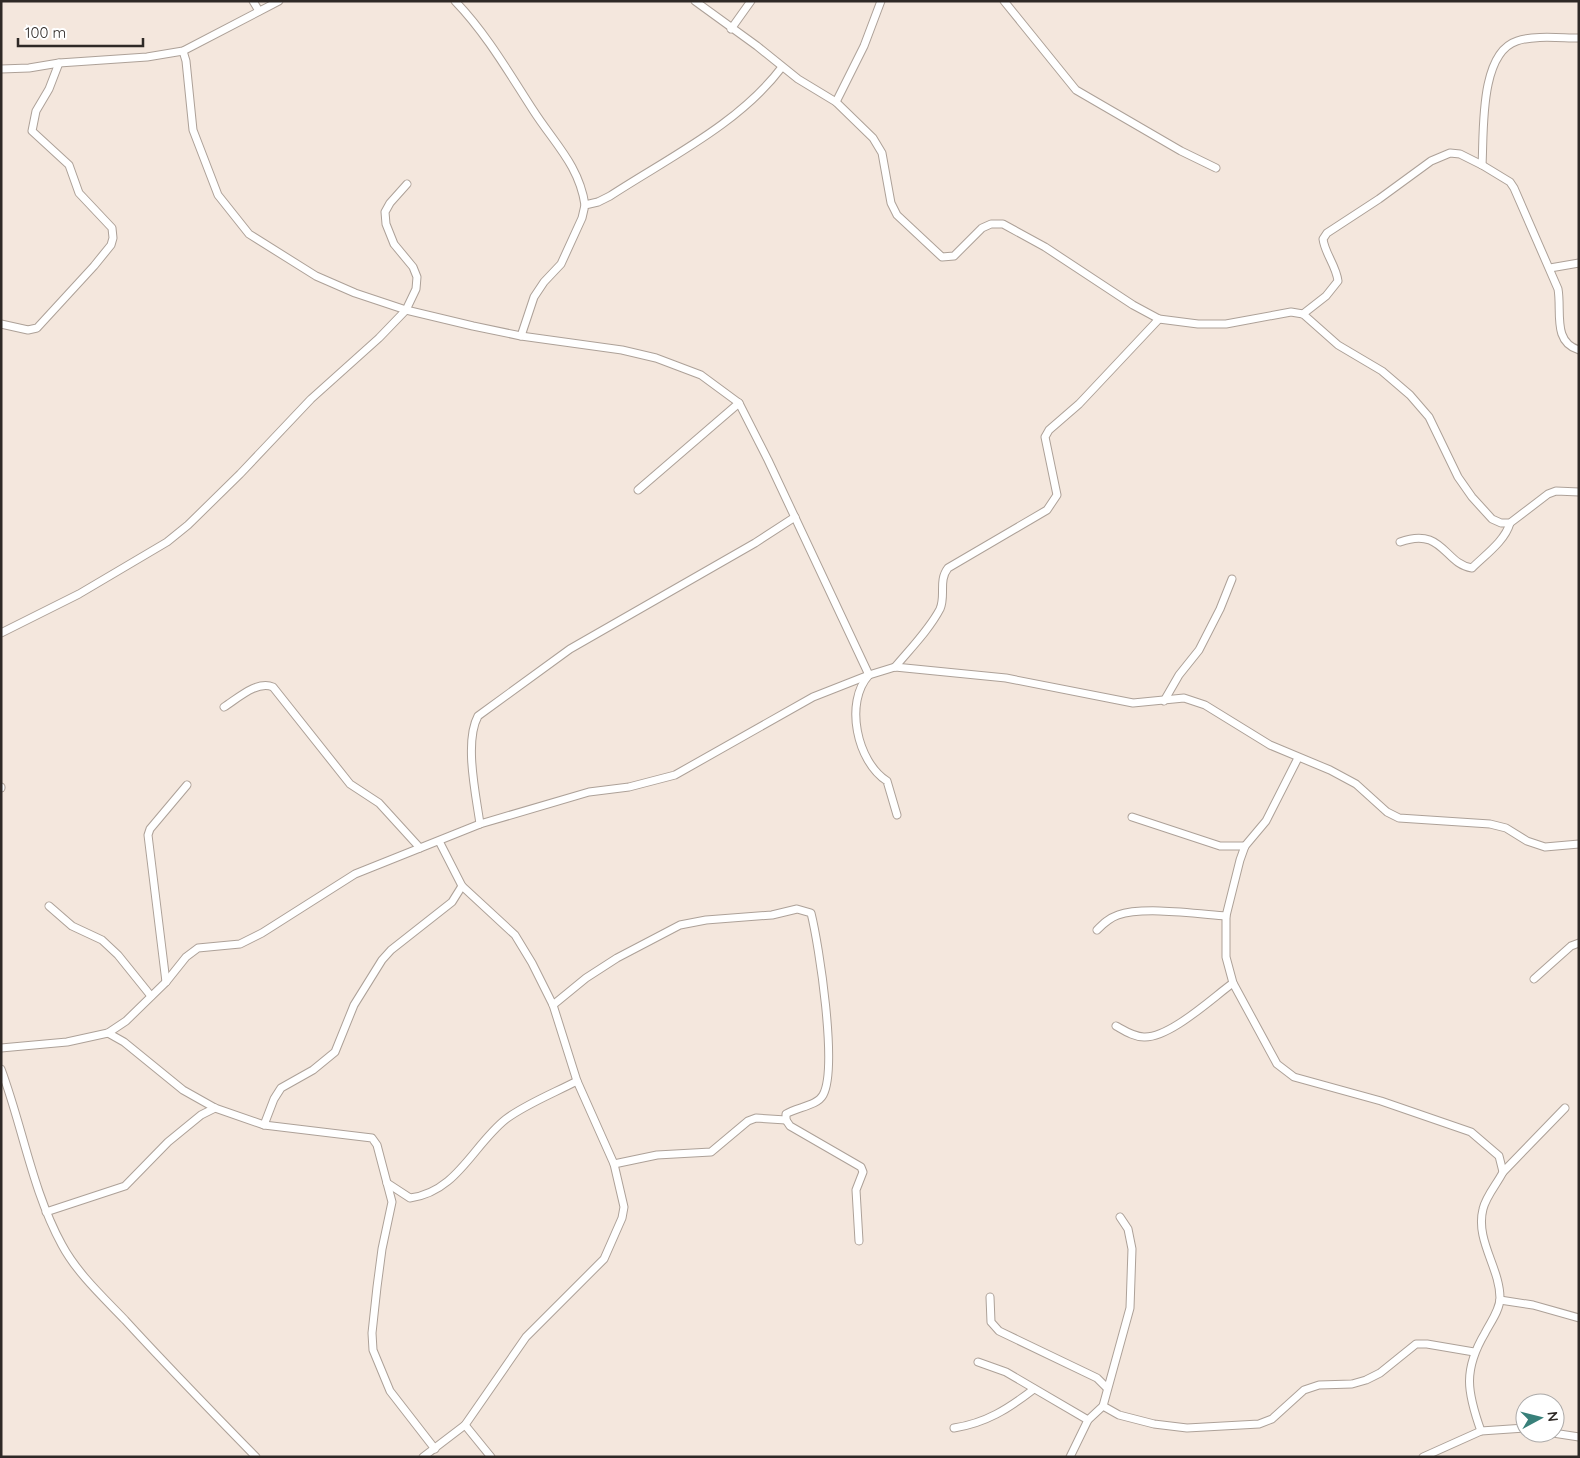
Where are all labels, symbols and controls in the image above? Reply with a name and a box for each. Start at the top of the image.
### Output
scale bar [18,15,142,47]
text: 100 m [25,23,66,42]
north arrow [1515,1393,1565,1443]
text: N [1543,1410,1562,1423]

